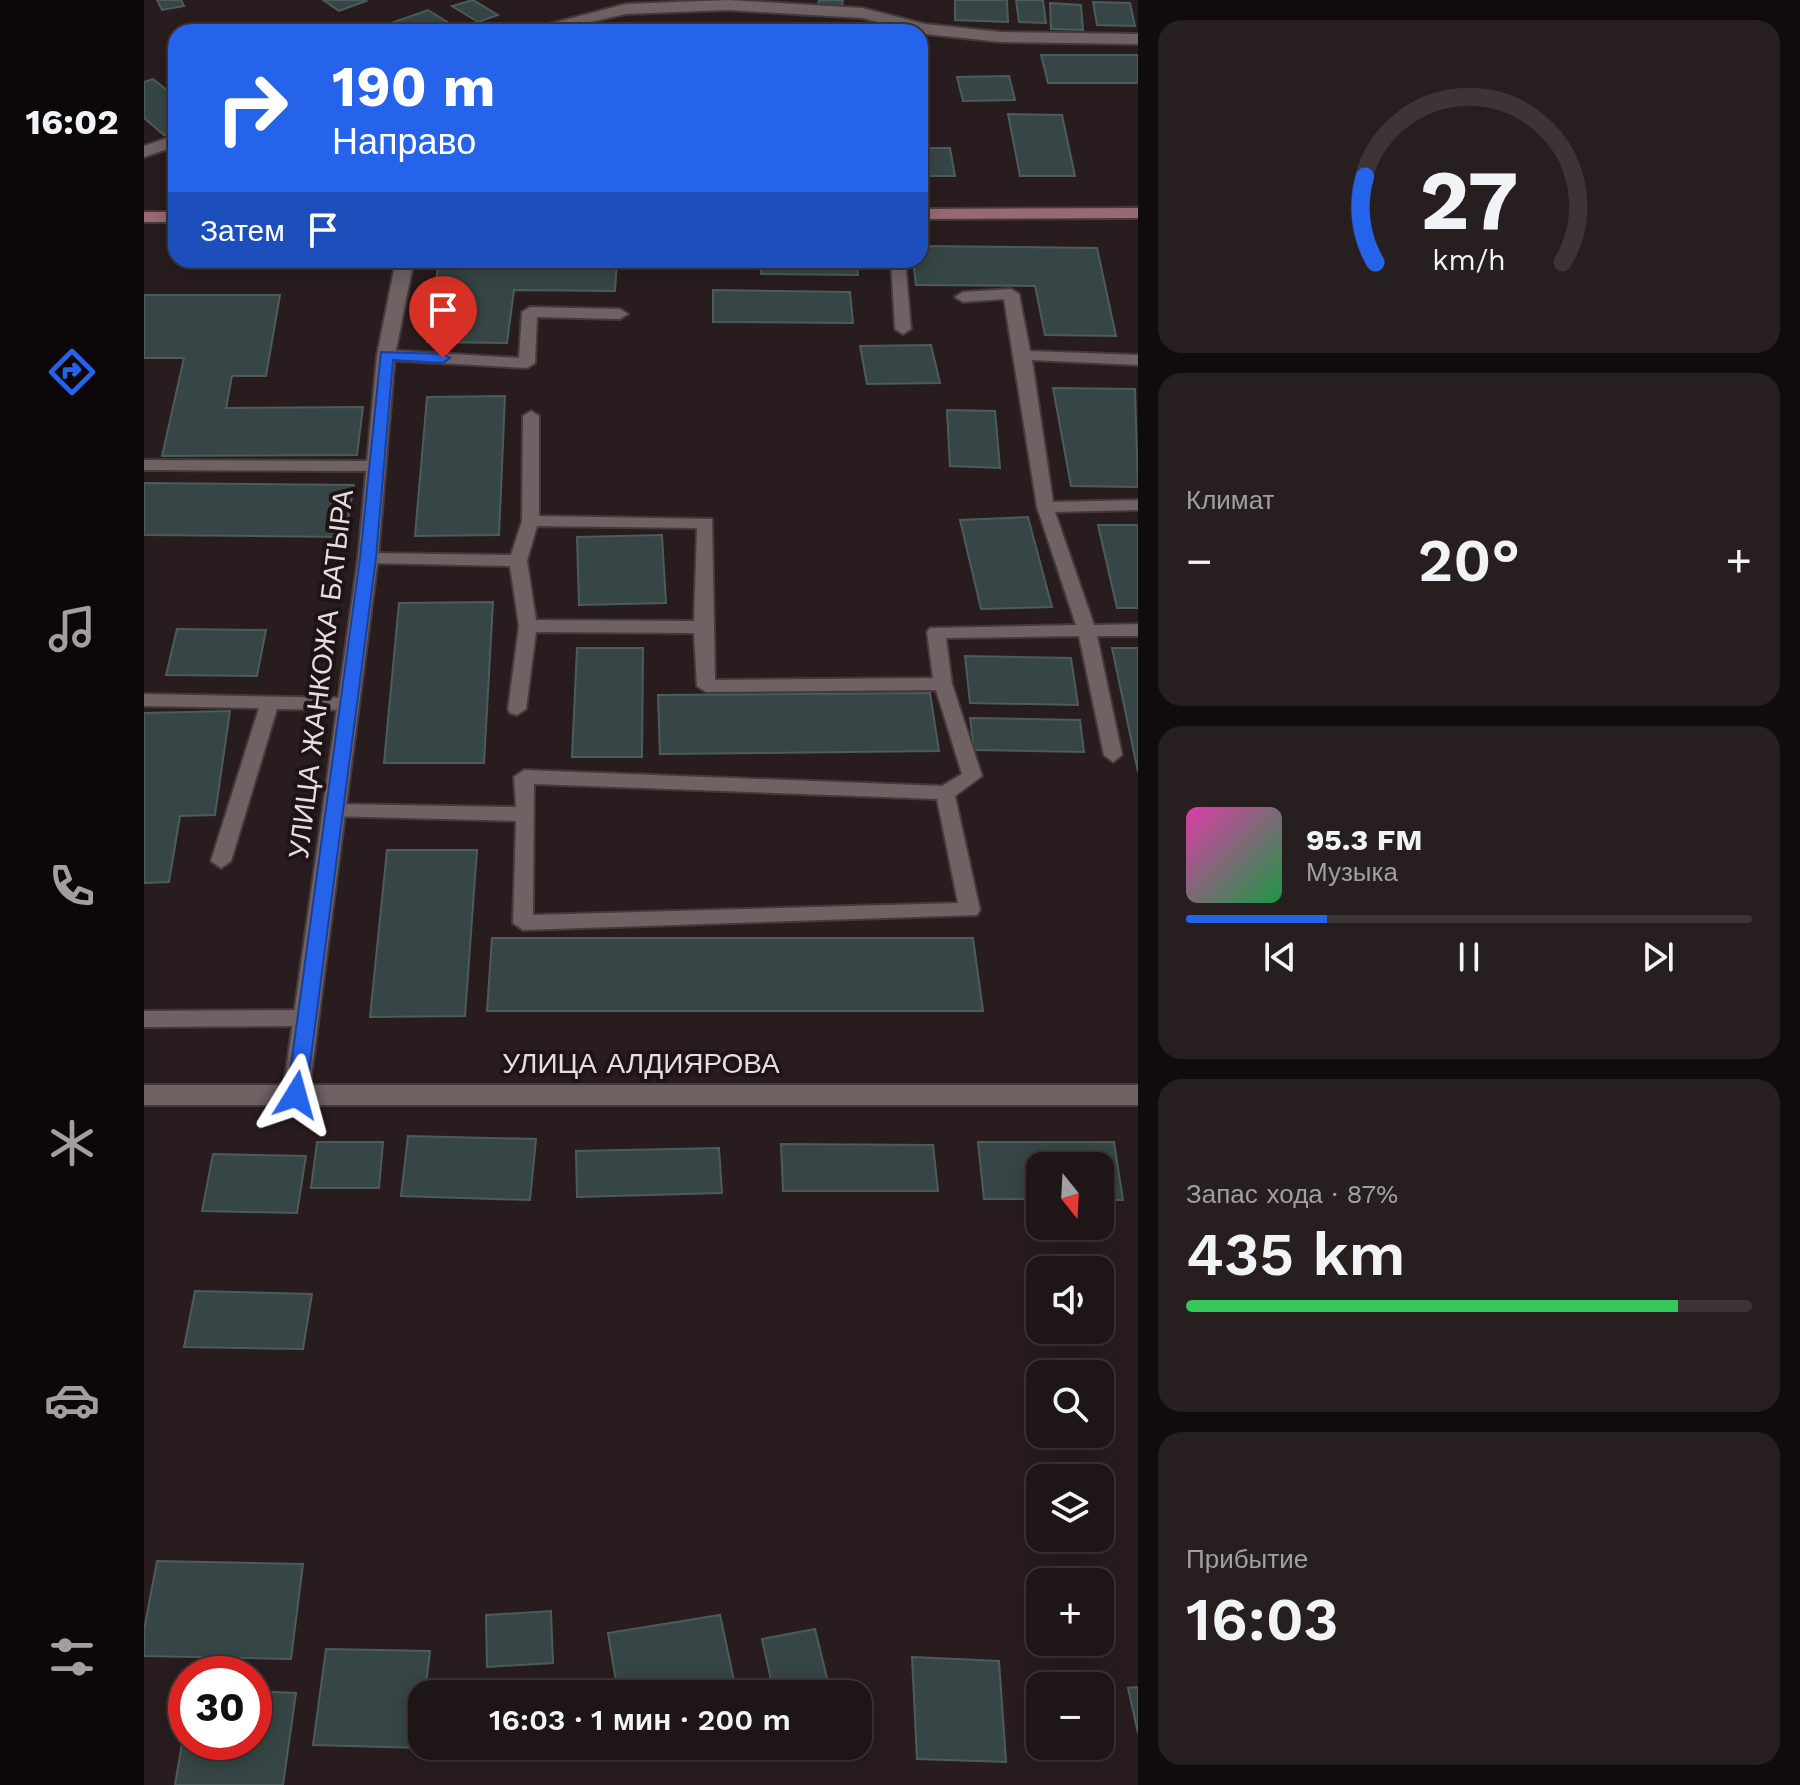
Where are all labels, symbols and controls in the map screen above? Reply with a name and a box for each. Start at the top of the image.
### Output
text: 190 m [332,54,495,120]
icon: right [200,56,304,160]
text: 16:02 [25,101,119,143]
text: Направо [332,121,476,163]
text: 27 [1420,151,1518,248]
icon: arrive [301,208,345,252]
text: Затем [200,213,285,248]
text: km/h [1432,243,1506,277]
pin [409,276,477,358]
icon: arrive [421,288,465,332]
icon: directions [44,344,100,400]
text: Климат [1186,485,1275,515]
street label: УЛИЦА ЖАНКОЖА БАТЫРА [282,487,360,861]
text: 20° [1418,525,1520,596]
text: − [1186,535,1213,587]
text: + [1725,535,1752,587]
icon: music [44,601,100,657]
text: 95.3 FM [1306,822,1423,857]
text: Музыка [1306,857,1398,887]
icon: phone [44,858,100,914]
icon: previous [1258,935,1302,979]
icon: pause [1447,935,1491,979]
icon: next [1636,935,1680,979]
street label: УЛИЦА АЛДИЯРОВА [502,1047,780,1080]
position arrow [254,1053,338,1137]
icon: climate [44,1115,100,1171]
north arrow [1026,1152,1114,1240]
map controls [1026,1152,1114,1760]
text: Запас хода · 87% [1186,1179,1398,1209]
text: 435 km [1186,1219,1405,1290]
button: sound [1026,1256,1114,1344]
button: search [1026,1360,1114,1448]
icon: car [44,1372,100,1428]
button: layers [1026,1464,1114,1552]
text: Прибытие [1186,1544,1308,1574]
button: + [1026,1568,1114,1656]
text: 16:03 [1186,1584,1339,1655]
icon: filters [44,1629,100,1685]
speed limit sign: 30 [168,1656,272,1760]
button: − [1026,1672,1114,1760]
text: 16:03 · 1 мин · 200 m [489,1702,791,1737]

